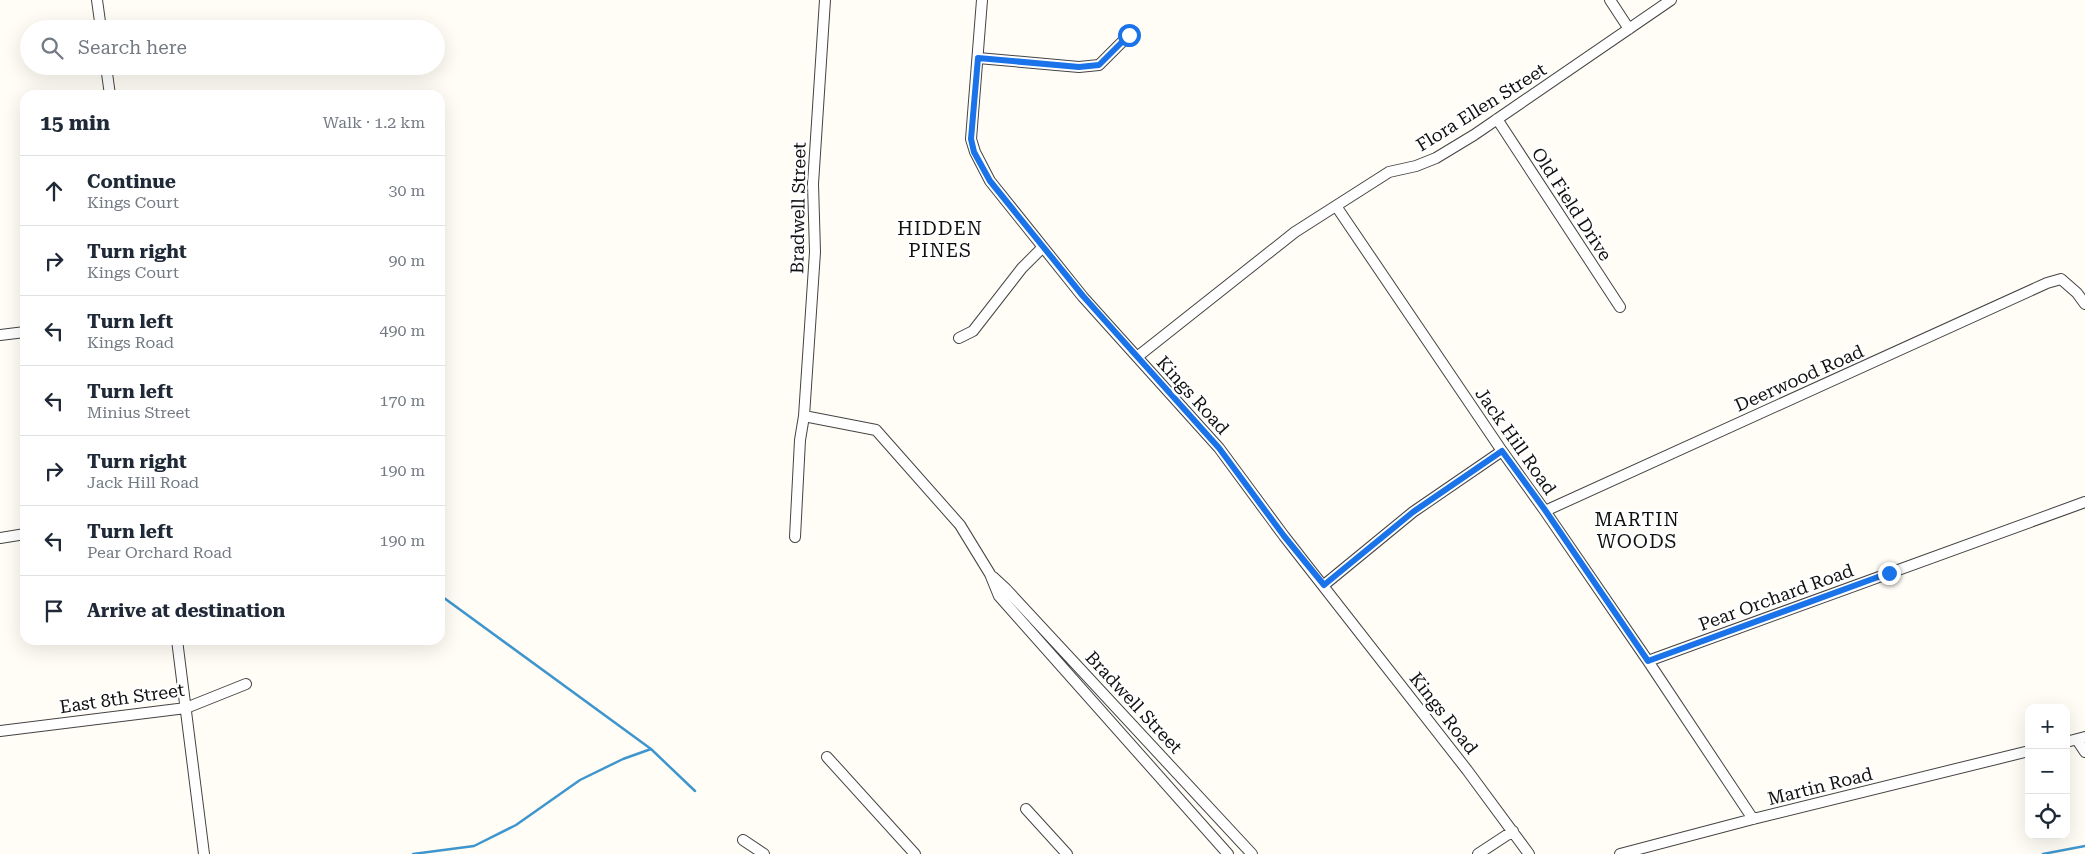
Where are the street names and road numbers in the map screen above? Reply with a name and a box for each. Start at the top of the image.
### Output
street label: Flora Ellen Street [1412,58,1550,155]
street label: Bradwell Street [786,142,810,274]
street label: Old Field Drive [1528,143,1617,265]
street label: Deerwood Road [1731,340,1867,416]
street label: Kings Road [1152,352,1234,439]
street label: Jack Hill Road [1471,383,1561,499]
street label: Pear Orchard Road [1696,559,1857,635]
street label: Bradwell Street [1081,647,1187,758]
street label: Kings Road [1406,668,1483,758]
street label: East 8th Street [58,679,186,717]
street label: Martin Road [1765,763,1875,809]

